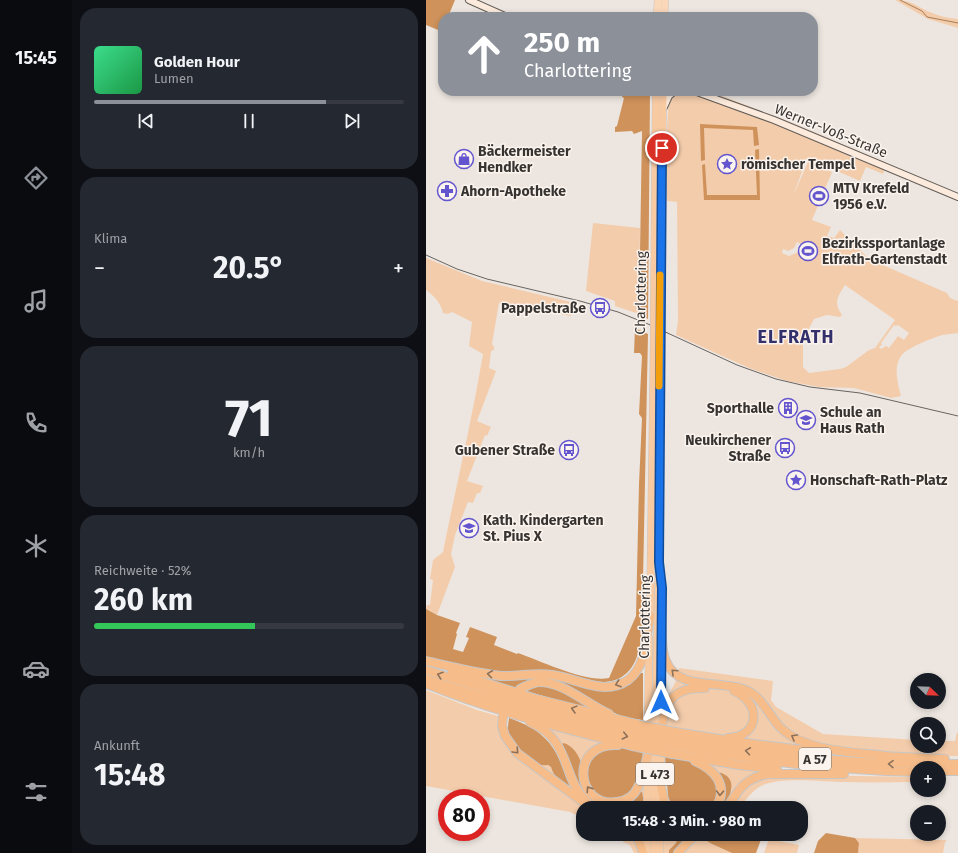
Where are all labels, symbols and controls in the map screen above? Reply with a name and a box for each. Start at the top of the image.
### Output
text: 250 m [524,26,600,59]
icon: ahead [458,28,510,80]
text: 15:45 [15,47,57,69]
text: Golden Hour [154,53,240,71]
text: Charlottering [524,60,631,82]
text: Lumen [154,71,194,86]
street label: Werner-Voß-Straße [772,101,890,161]
icon: previous [135,110,157,132]
icon: pause [238,110,260,132]
icon: next [341,110,363,132]
pin [645,131,679,165]
icon: arrive [651,137,673,159]
place label: Bäckermeister Hendker [478,143,571,176]
shop icon: Bäckermeister Hendker [453,148,475,170]
place icon: römischer Tempel [716,153,738,175]
place label: römischer Tempel [741,156,856,173]
icon: directions [22,164,50,192]
pharmacy icon: Ahorn-Apotheke [436,180,458,202]
place label: MTV Krefeld 1956 e.V. [833,180,909,213]
place label: Ahorn-Apotheke [460,183,566,200]
sports icon: MTV Krefeld 1956 e.V. [808,185,830,207]
text: Klima [94,231,127,246]
place label: Bezirkssportanlage Elfrath-Gartenstadt [822,235,948,268]
sports icon: Bezirkssportanlage Elfrath-Gartenstadt [797,240,819,262]
text: 20.5° [213,250,285,286]
street label: Charlottering [632,250,650,335]
text: − [94,255,105,282]
text: + [393,255,404,282]
icon: music [22,287,50,315]
bus stop icon: Pappelstraße [589,297,611,319]
place label: Pappelstraße [501,300,586,317]
district label: ELFRATH [757,326,835,348]
text: 71 [225,387,273,450]
building icon: Sporthalle [777,397,799,419]
place label: Sporthalle [707,400,774,417]
place label: Schule an Haus Rath [820,404,885,437]
icon: phone [22,409,50,437]
school or university icon: Schule an Haus Rath [795,409,817,431]
place label: Neukirchener Straße [685,432,771,465]
bus stop icon: Neukirchener Straße [774,437,796,459]
bus stop icon: Gubener Straße [558,439,580,461]
place label: Gubener Straße [455,442,555,459]
text: km/h [233,445,265,460]
place icon: Honschaft-Rath-Platz [785,469,807,491]
place label: Honschaft-Rath-Platz [810,472,948,489]
place label: Kath. Kindergarten St. Pius X [483,512,604,545]
school or university icon: Kath. Kindergarten St. Pius X [458,517,480,539]
icon: climate [22,532,50,560]
text: Reichweite · 52% [94,563,191,578]
street label: Charlottering [636,574,654,659]
text: 260 km [94,582,193,618]
icon: car [22,655,50,683]
one-way arrow [671,669,679,676]
one-way arrow [487,670,493,679]
one-way arrow [436,672,443,680]
north arrow [910,673,946,709]
map controls [910,673,946,841]
one-way arrow [614,679,621,688]
position arrow [640,681,682,723]
one-way arrow [571,705,578,714]
button: search [910,717,946,753]
one-way arrow [622,732,628,740]
one-way arrow [791,734,798,741]
text: Ankunft [94,738,140,753]
one-way arrow [511,746,518,754]
one-way arrow [745,747,751,756]
road number: A 57 [799,748,831,770]
text: 15:48 [94,757,165,793]
one-way arrow [888,759,894,768]
button: + [910,761,946,797]
road number: L 473 [636,763,674,785]
icon: filters [22,778,50,806]
one-way arrow [586,786,593,793]
speed limit sign: 80 [438,789,490,841]
one-way arrow [715,790,724,796]
button: − [910,805,946,841]
text: 15:48 · 3 Min. · 980 m [623,812,761,830]

